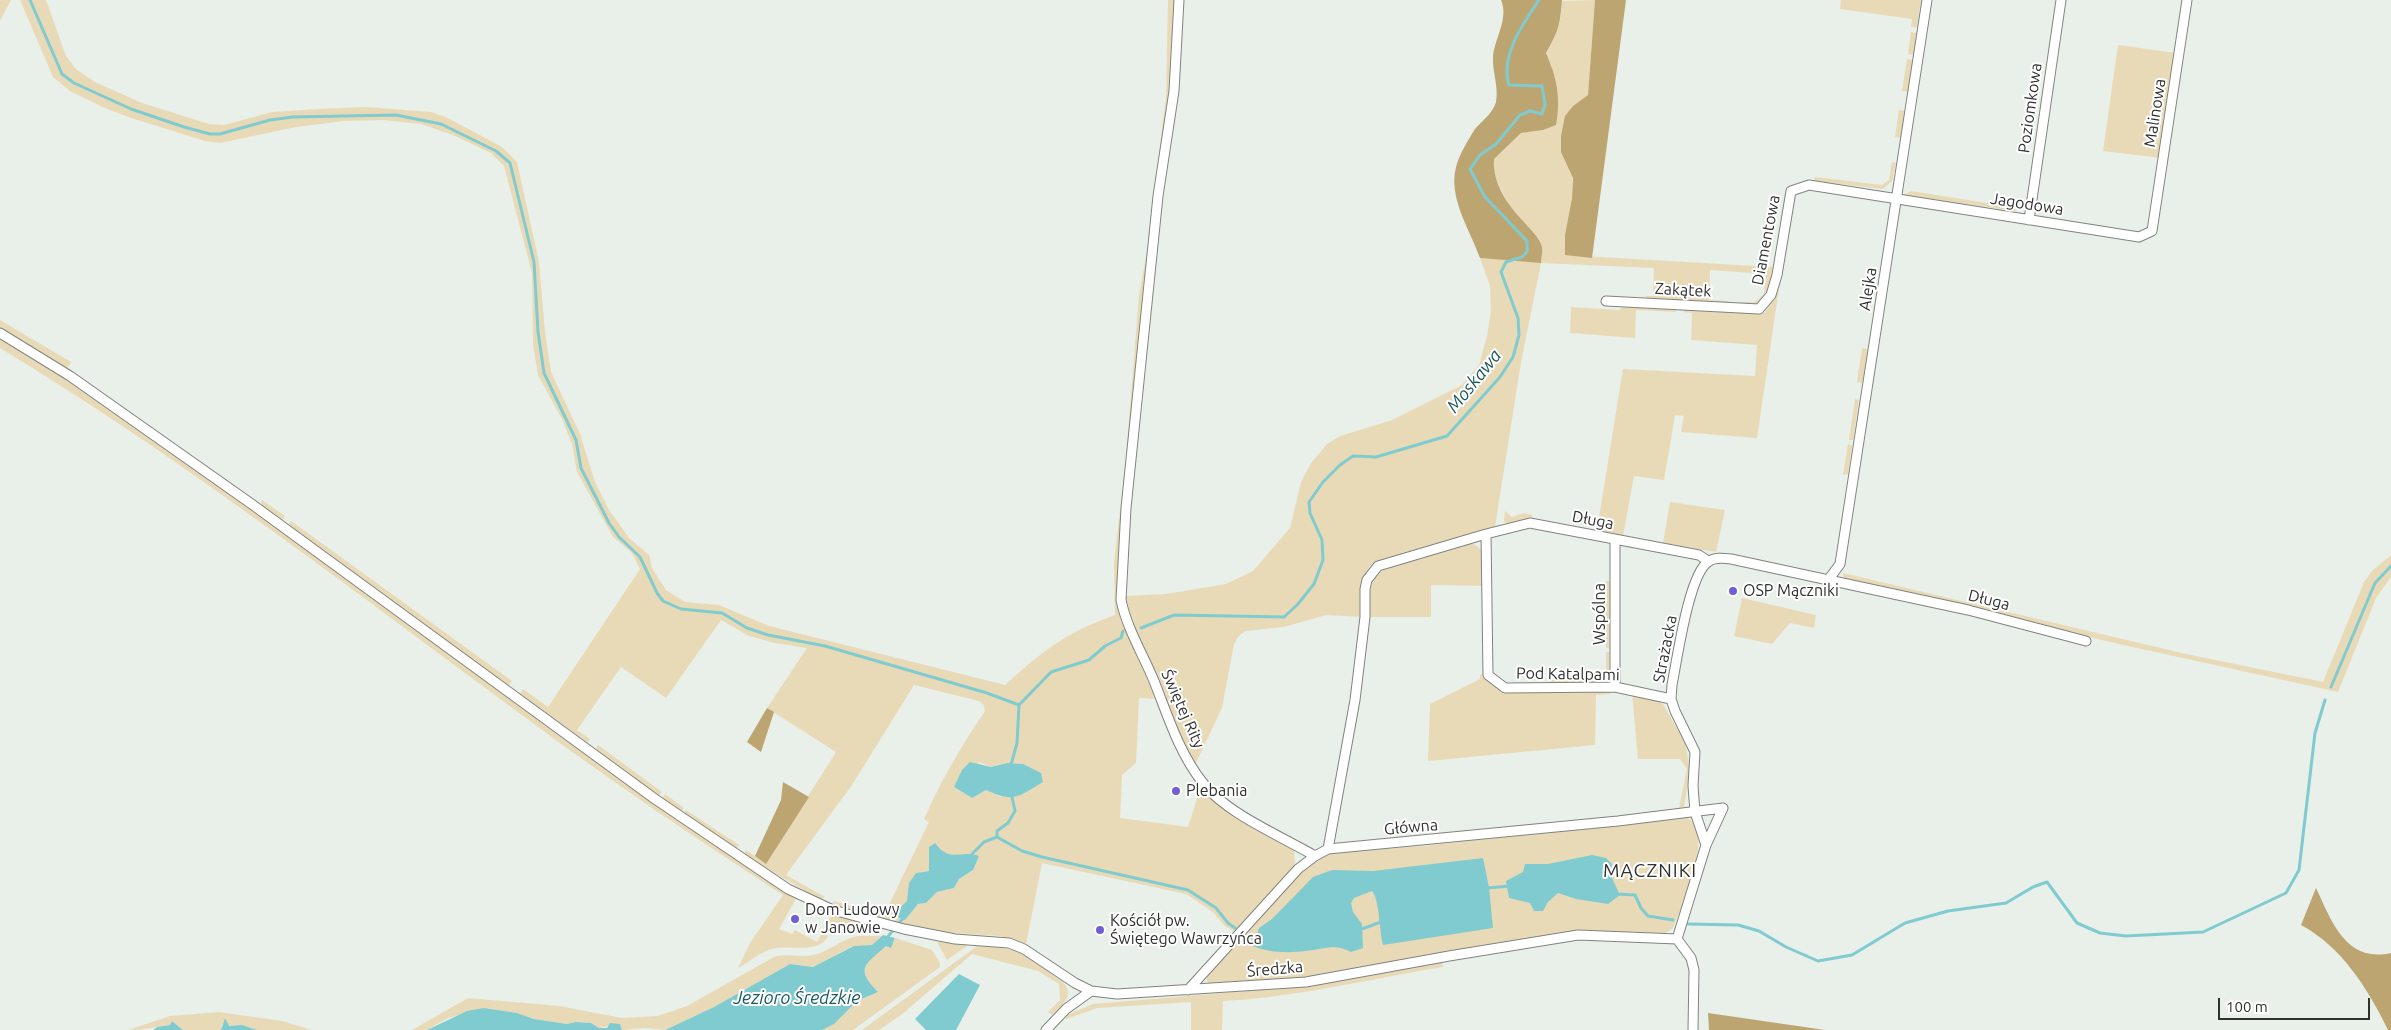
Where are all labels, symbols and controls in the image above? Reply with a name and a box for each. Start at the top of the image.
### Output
street label: Poziomkowa [2014,62,2046,154]
street label: Malinowa [2140,77,2170,149]
street label: Jagodowa [1989,189,2065,219]
street label: Diamentowa [1748,193,1784,287]
street label: Alejka [1855,266,1881,312]
street label: Zakątek [1654,279,1712,301]
water label: Moskawa [1442,345,1506,417]
street label: Długa [1570,507,1616,533]
place label: OSP Mączniki [1743,581,1839,601]
street label: Wspólna [1590,583,1610,645]
marker: OSP Mączniki [1727,585,1739,597]
street label: Długa [1966,586,2012,614]
street label: Strażacka [1649,614,1681,684]
street label: Pod Katalpami [1516,663,1620,685]
street label: Świętej Rity [1157,667,1209,751]
place label: Plebania [1186,781,1247,801]
marker: Plebania [1170,785,1182,797]
street label: Główna [1383,815,1439,839]
district label: MĄCZNIKI [1602,860,1698,882]
place label: Dom Ludowy w Janowie [805,900,900,938]
place label: Kościół pw. Świętego Wawrzyńca [1110,911,1262,949]
marker: Dom Ludowy w Janowie [789,913,801,925]
marker: Kościół pw. Świętego Wawrzyńca [1094,924,1106,936]
street label: Średzka [1246,957,1304,981]
water label: Jezioro Średzkie [734,987,860,1009]
scale bar [2221,988,2374,1020]
text: 100 m [2226,998,2268,1015]

